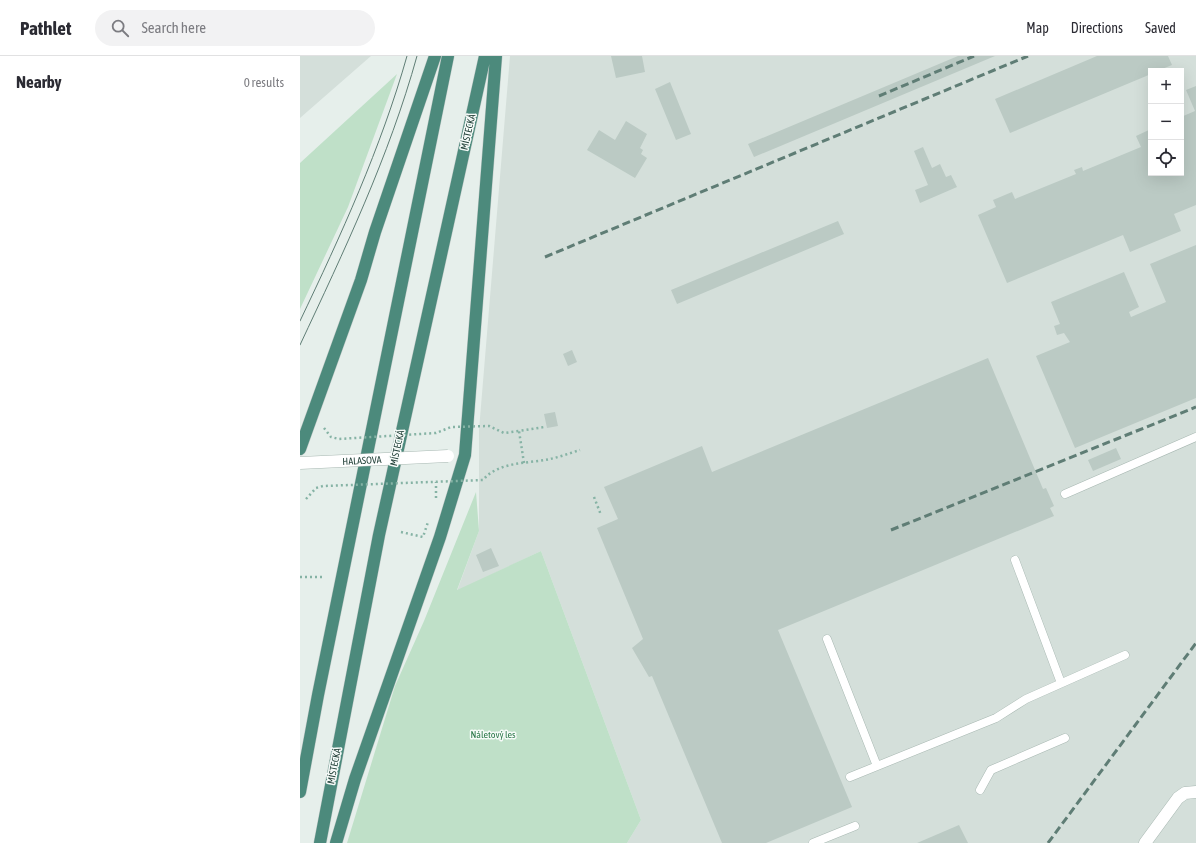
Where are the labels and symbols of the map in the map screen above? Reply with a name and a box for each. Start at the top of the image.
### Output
street label: MÍSTECKÁ [459,113,477,151]
street label: MÍSTECKÁ [388,429,406,467]
street label: HALASOVA [342,454,382,466]
park label: Náletový les [470,729,516,740]
street label: MÍSTECKÁ [325,747,343,785]

